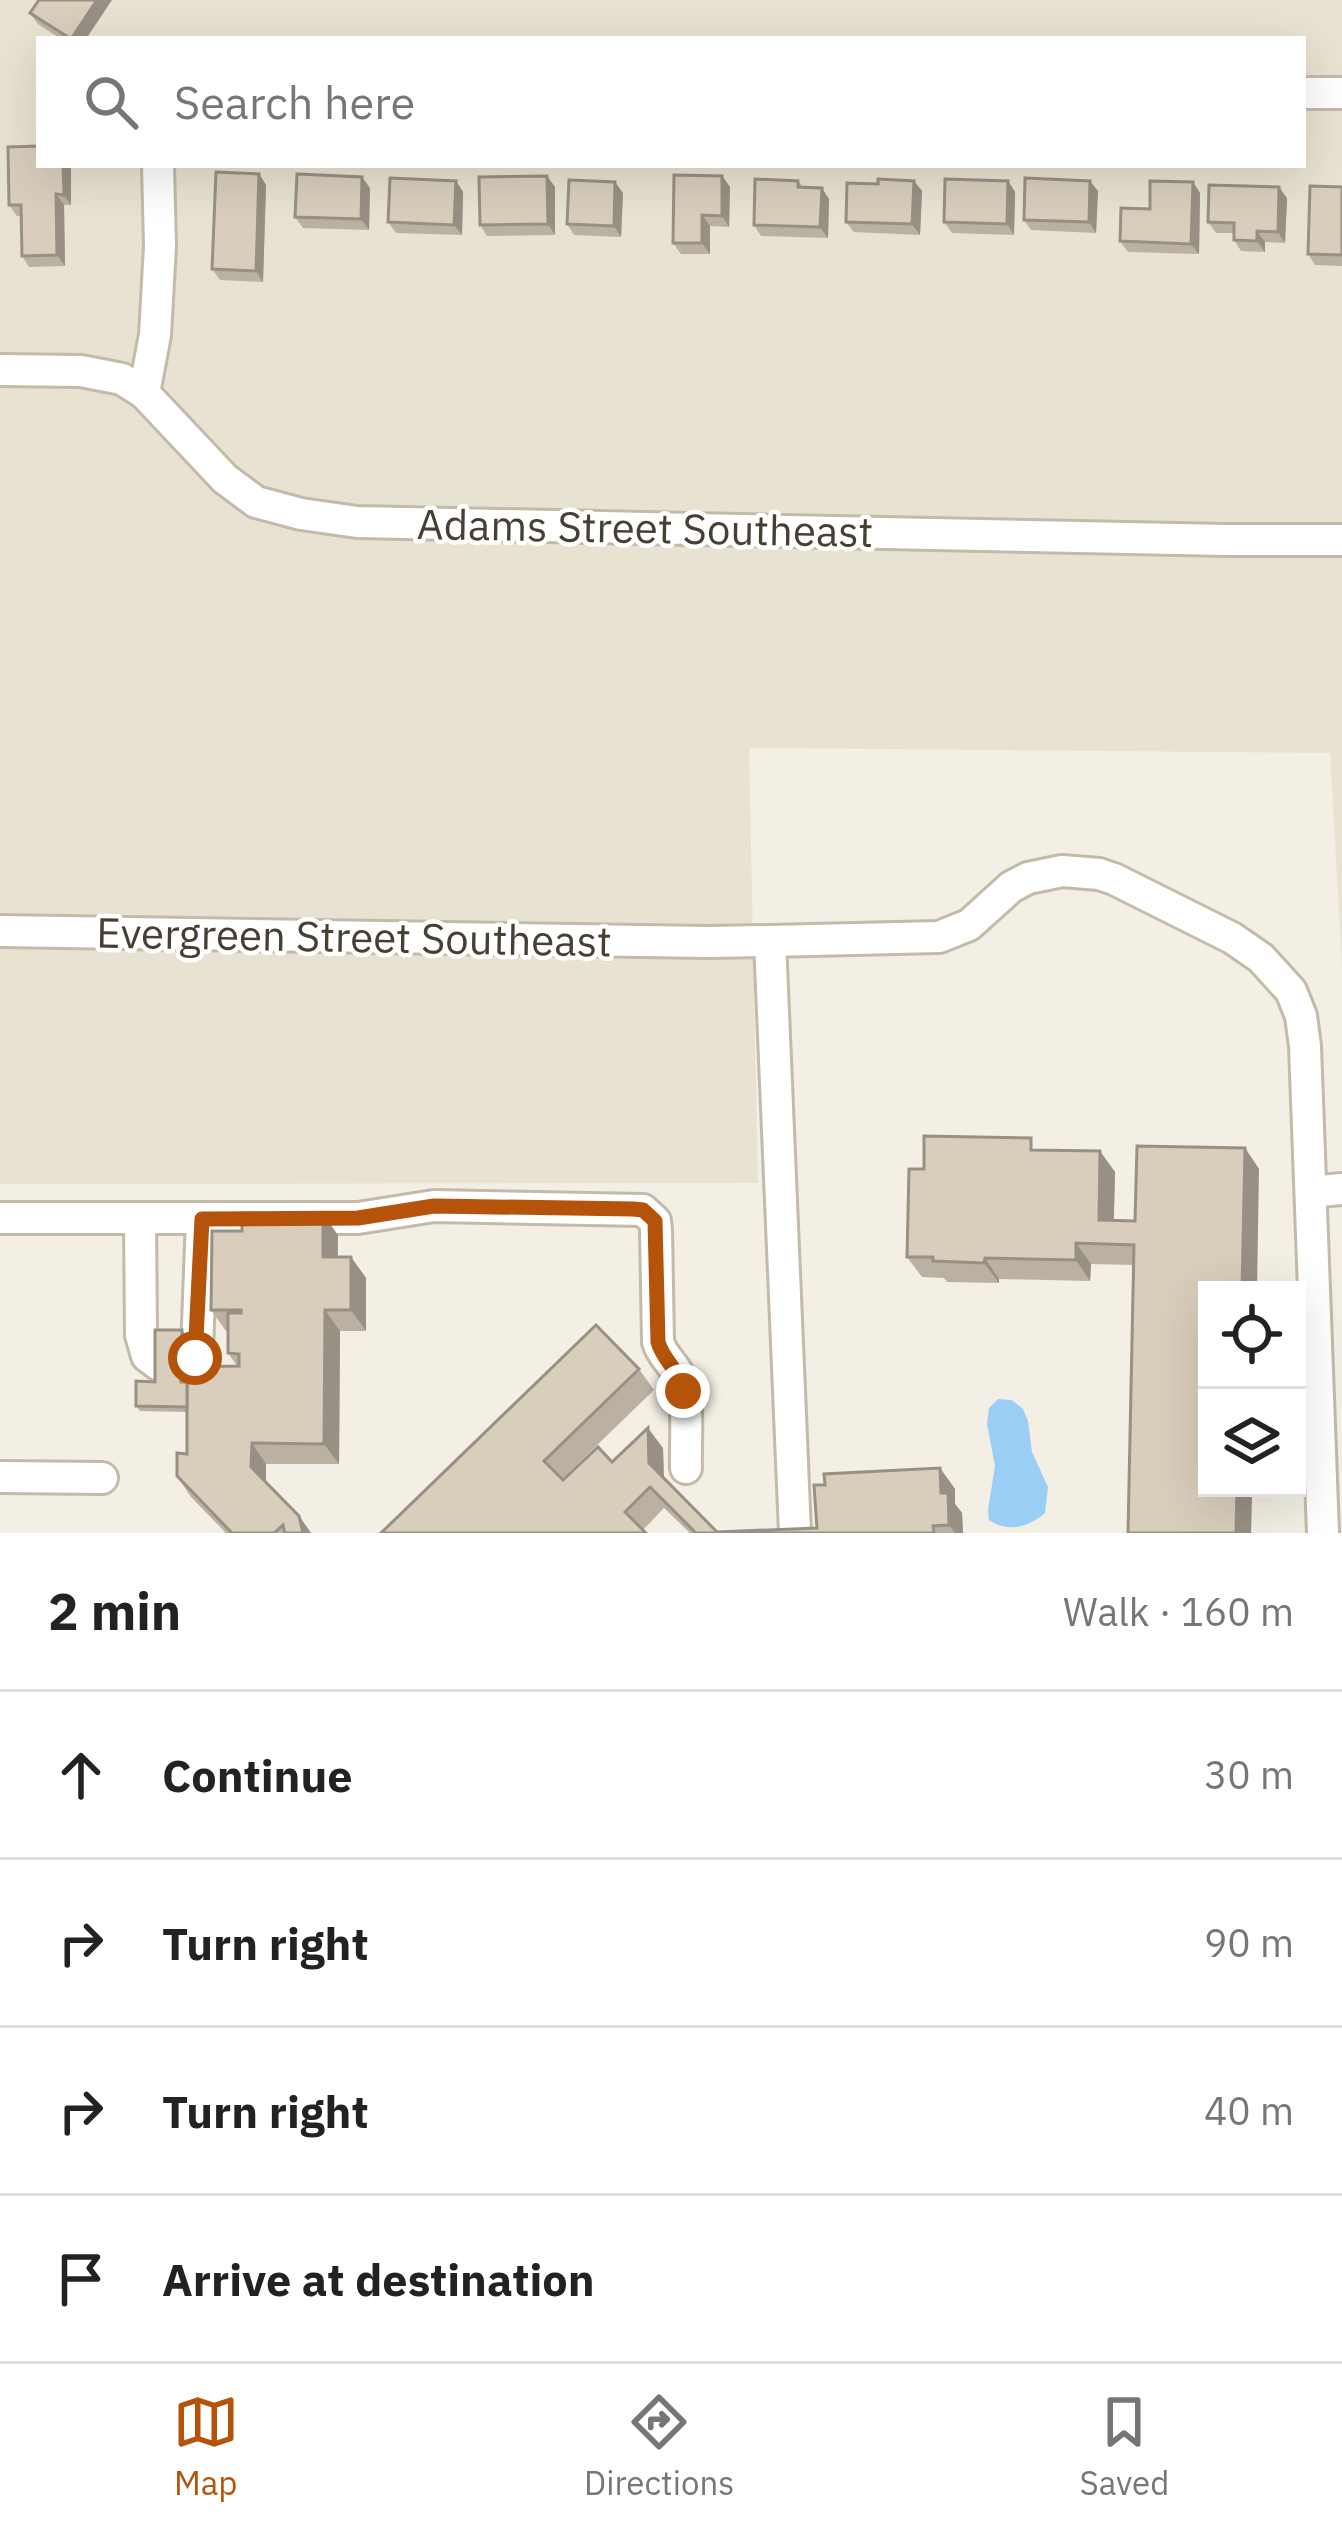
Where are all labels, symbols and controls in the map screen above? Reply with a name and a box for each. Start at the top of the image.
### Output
search box [36,36,1306,168]
icon: search [78,69,144,135]
text: Search here [174,73,415,131]
street label: Adams Street Southeast [416,496,874,559]
street label: Evergreen Street Southeast [96,905,612,968]
map controls [1198,1281,1306,1497]
button: locate [1198,1281,1306,1389]
route start [168,1331,222,1385]
route end [656,1364,710,1418]
button: layers [1198,1389,1306,1497]
text: 2 min [48,1578,181,1644]
text: Walk · 160 m [1063,1586,1294,1637]
icon: ahead [48,1742,114,1808]
text: Continue [162,1746,353,1804]
text: 30 m [1204,1749,1294,1800]
icon: right [48,1910,114,1976]
text: Turn right [162,1914,369,1972]
text: 90 m [1204,1917,1294,1968]
icon: right [48,2078,114,2144]
text: Turn right [162,2082,369,2140]
text: 40 m [1204,2085,1294,2136]
icon: arrive [48,2246,114,2312]
text: Arrive at destination [162,2250,595,2308]
tab: Map [173,2389,239,2504]
tab: Directions [584,2389,734,2504]
tab: Saved [1080,2389,1169,2504]

